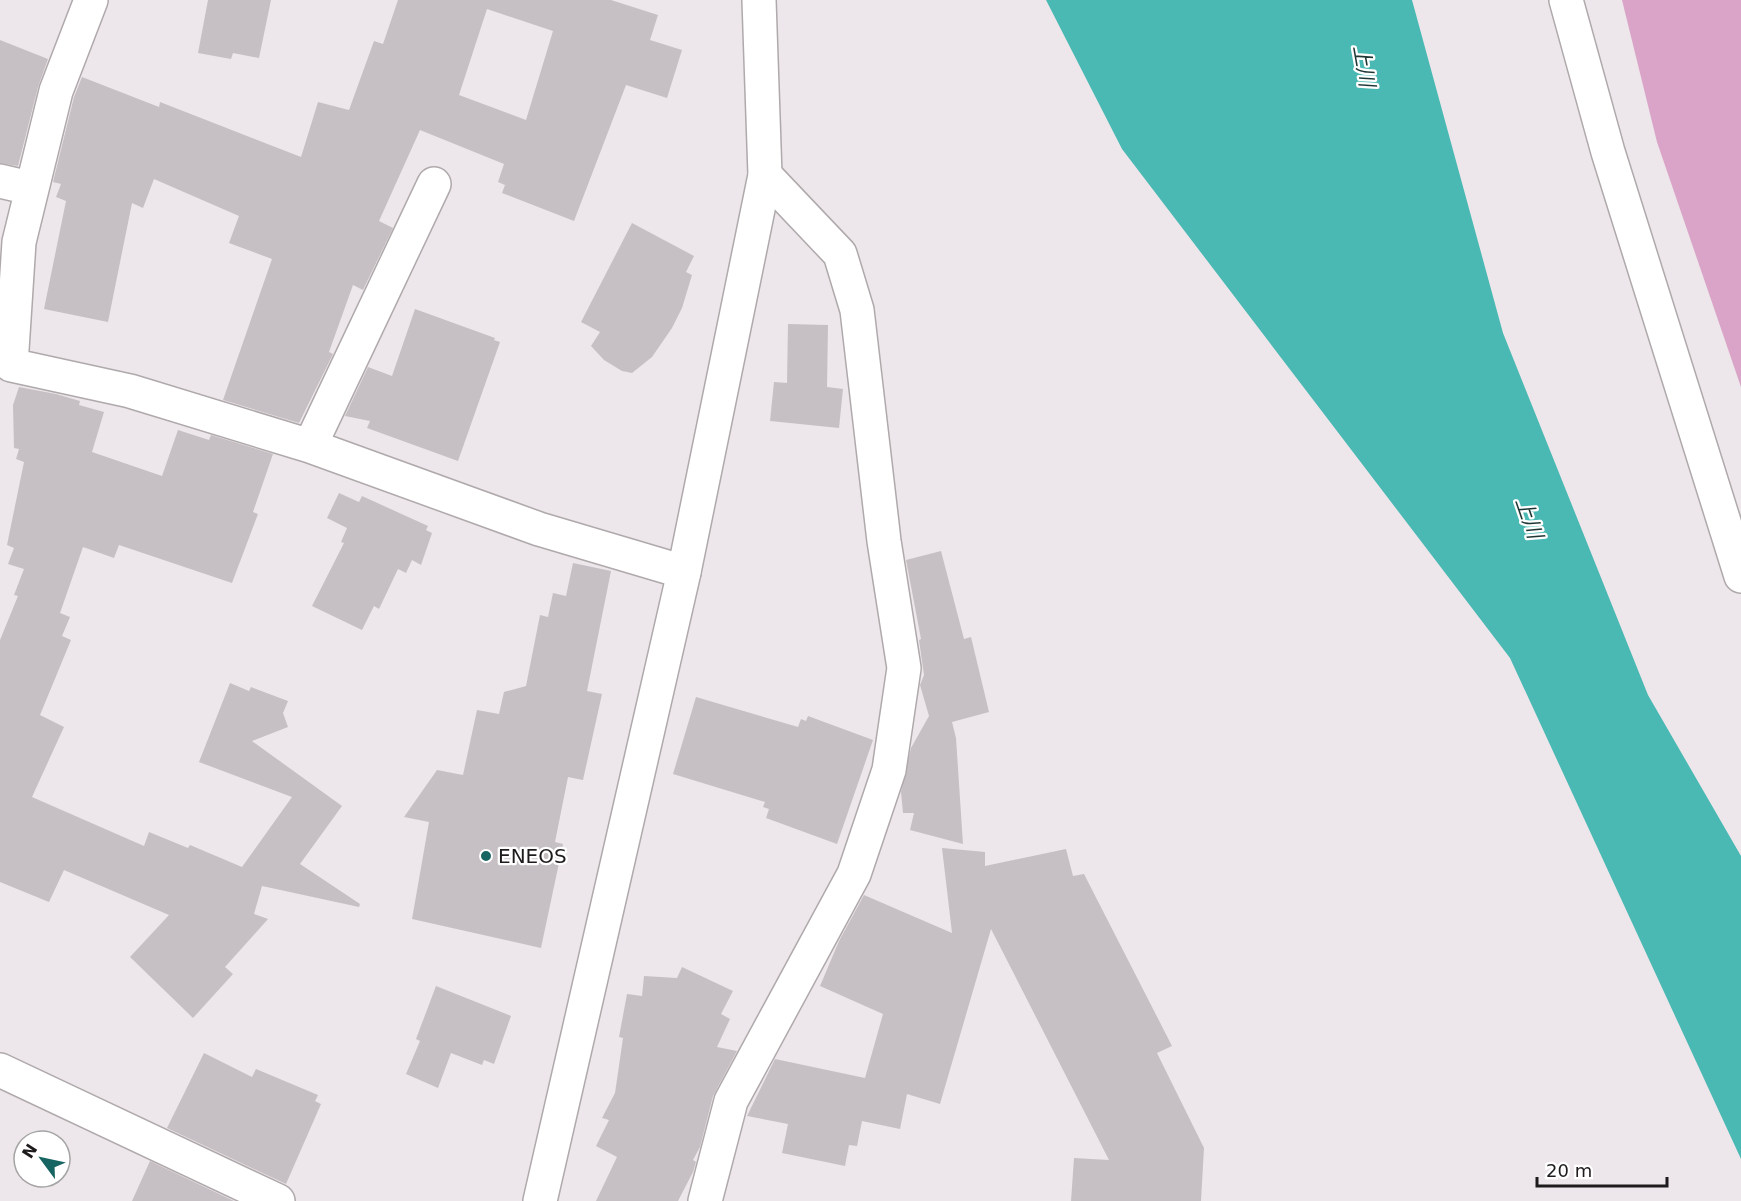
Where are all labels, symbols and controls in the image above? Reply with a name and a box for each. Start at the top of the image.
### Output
water label: 上川 [1349,43,1380,91]
water label: 上川 [1511,494,1548,544]
place label: ENEOS [498,844,567,868]
marker: ENEOS [479,849,493,863]
north arrow [12,1129,72,1189]
text: N [18,1140,41,1162]
scale bar [1537,1150,1668,1188]
text: 20 m [1546,1160,1592,1181]

